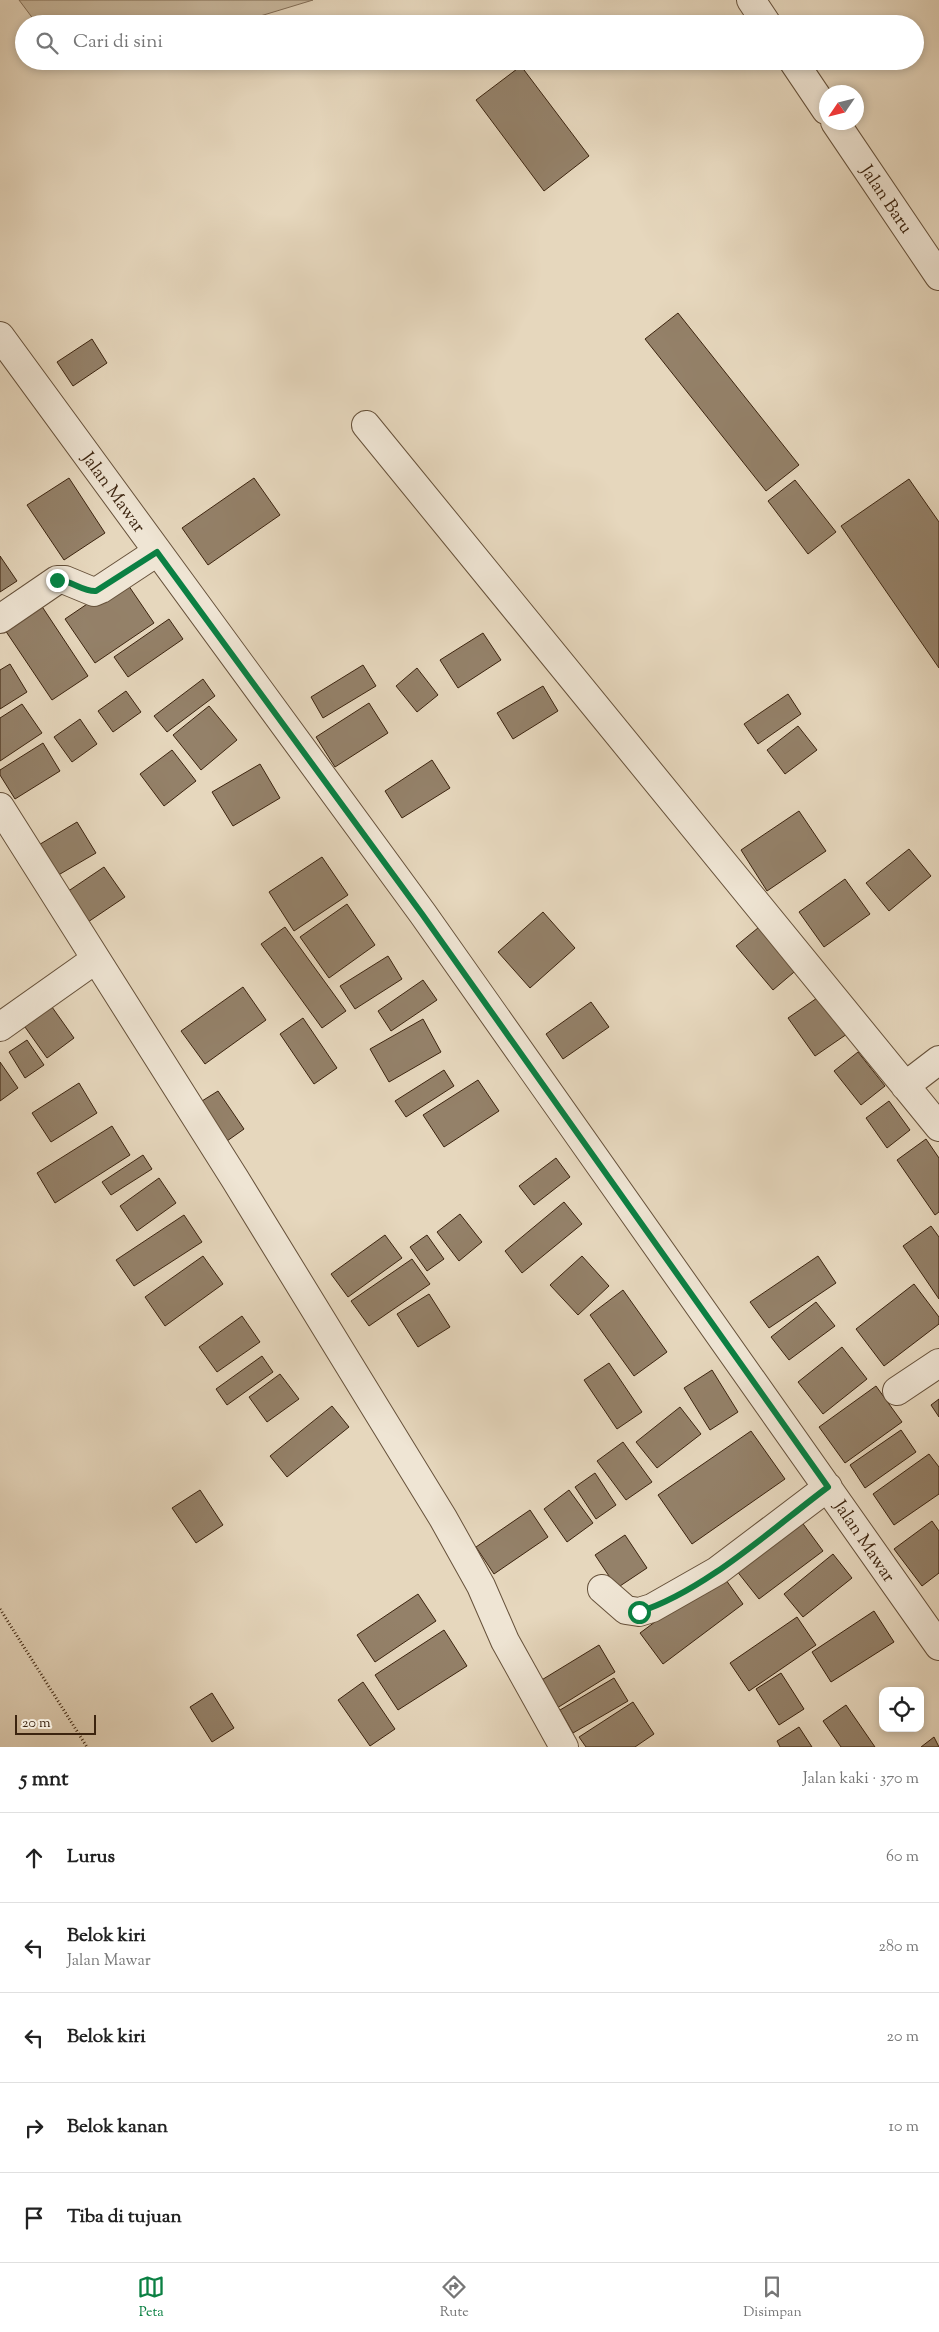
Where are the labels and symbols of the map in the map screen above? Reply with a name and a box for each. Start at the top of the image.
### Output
north arrow [819,85,864,130]
street label: Jalan Baru [852,160,918,240]
street label: Jalan Mawar [74,447,151,539]
route end [46,569,69,592]
street label: Jalan Mawar [826,1495,901,1589]
route start [628,1601,651,1624]
scale bar [15,1712,96,1735]

